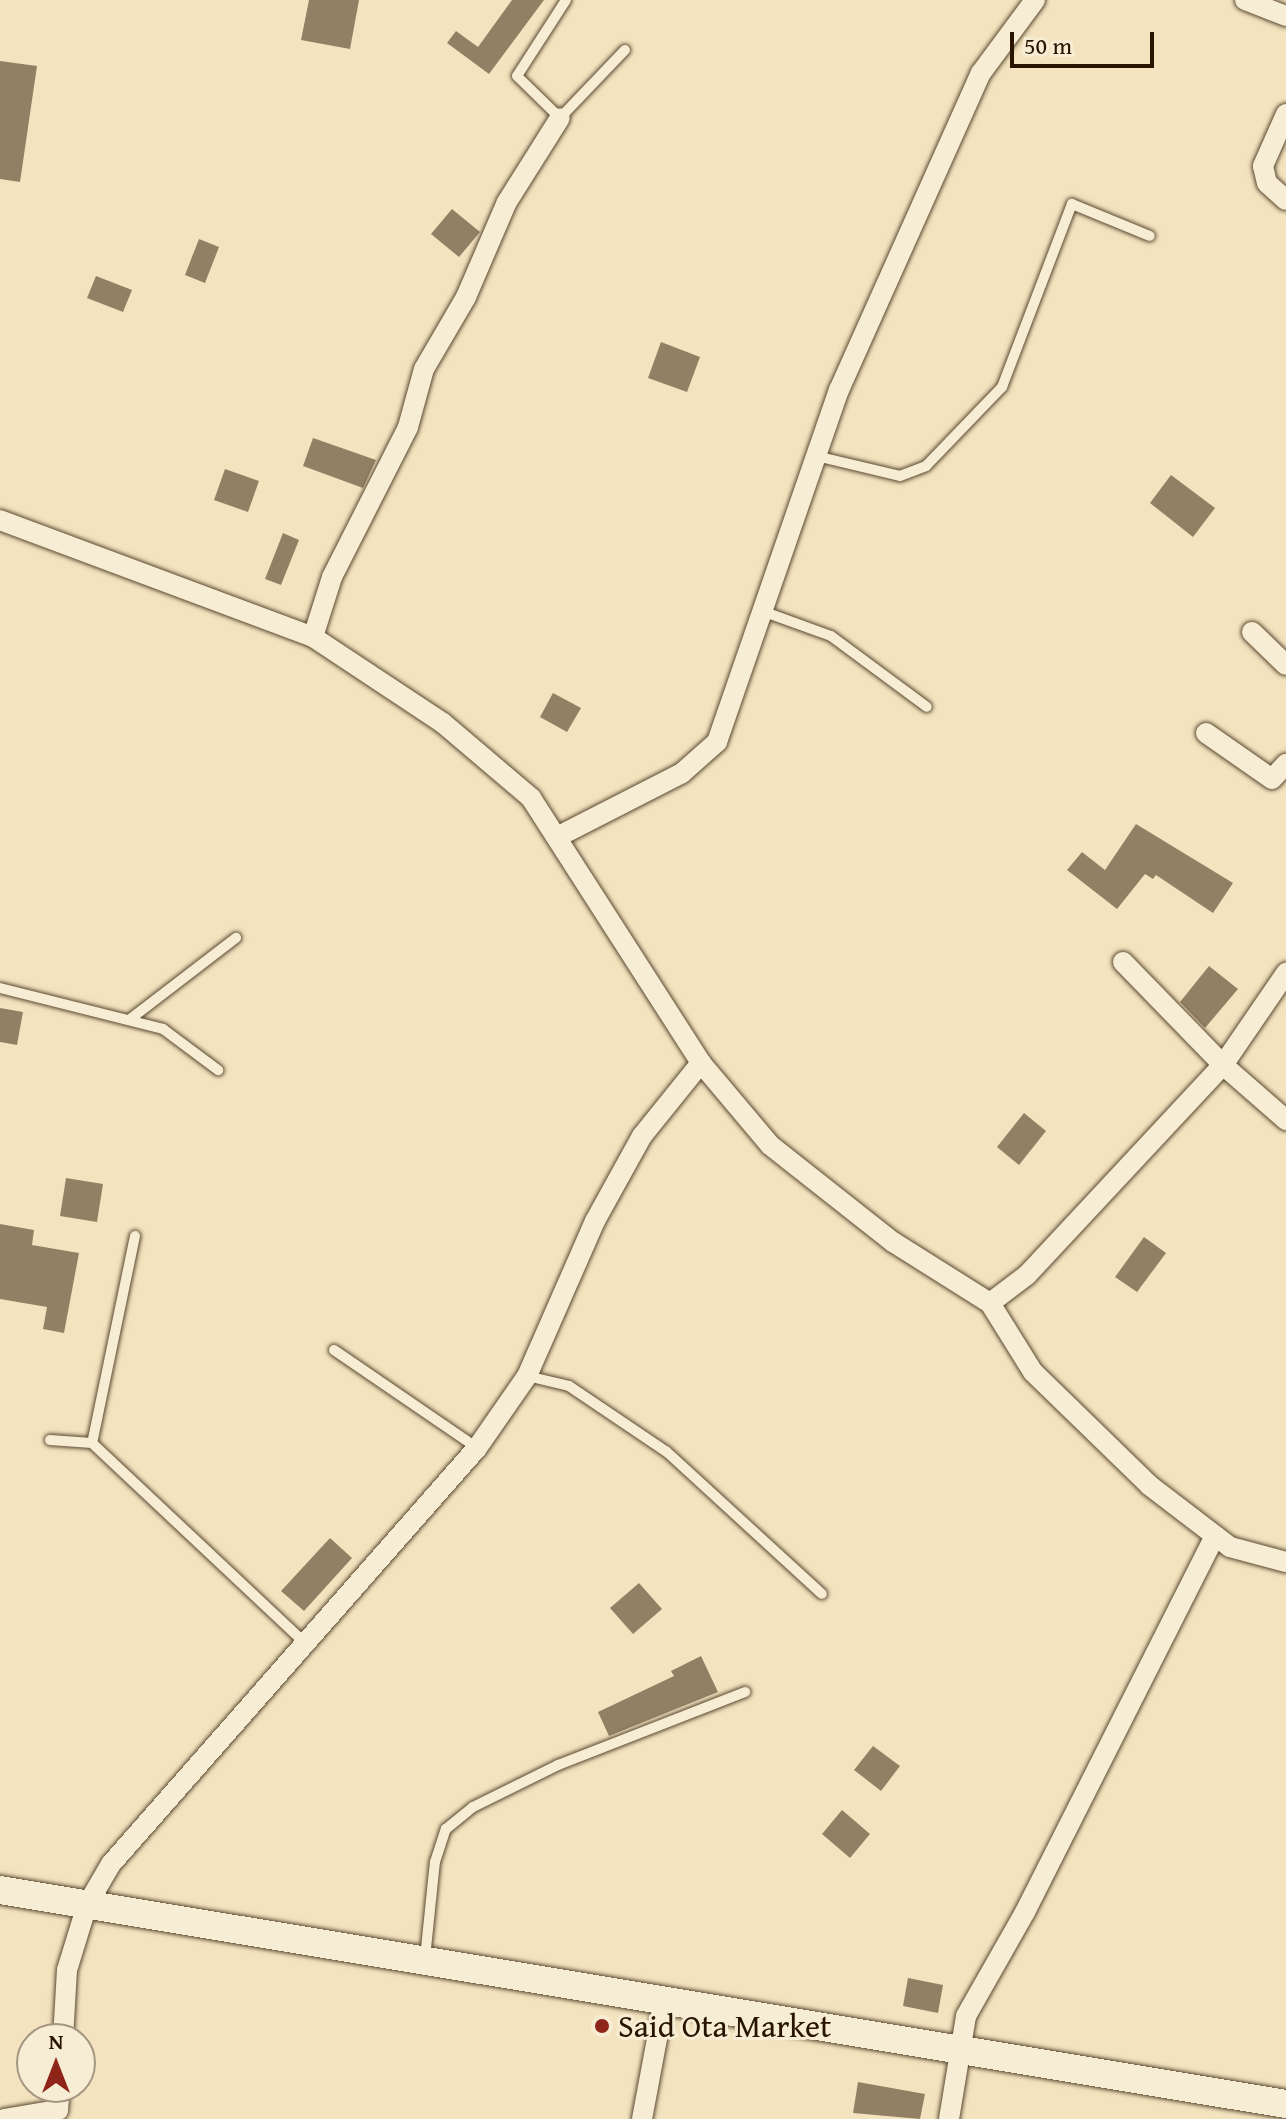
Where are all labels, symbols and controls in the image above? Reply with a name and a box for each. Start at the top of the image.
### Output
scale bar [1014,16,1158,66]
text: 50 m [1024,28,1072,63]
place label: Said Ota Market [618,2007,831,2045]
marker: Said Ota Market [593,2017,611,2035]
north arrow [16,2023,96,2103]
text: N [49,2025,63,2057]

